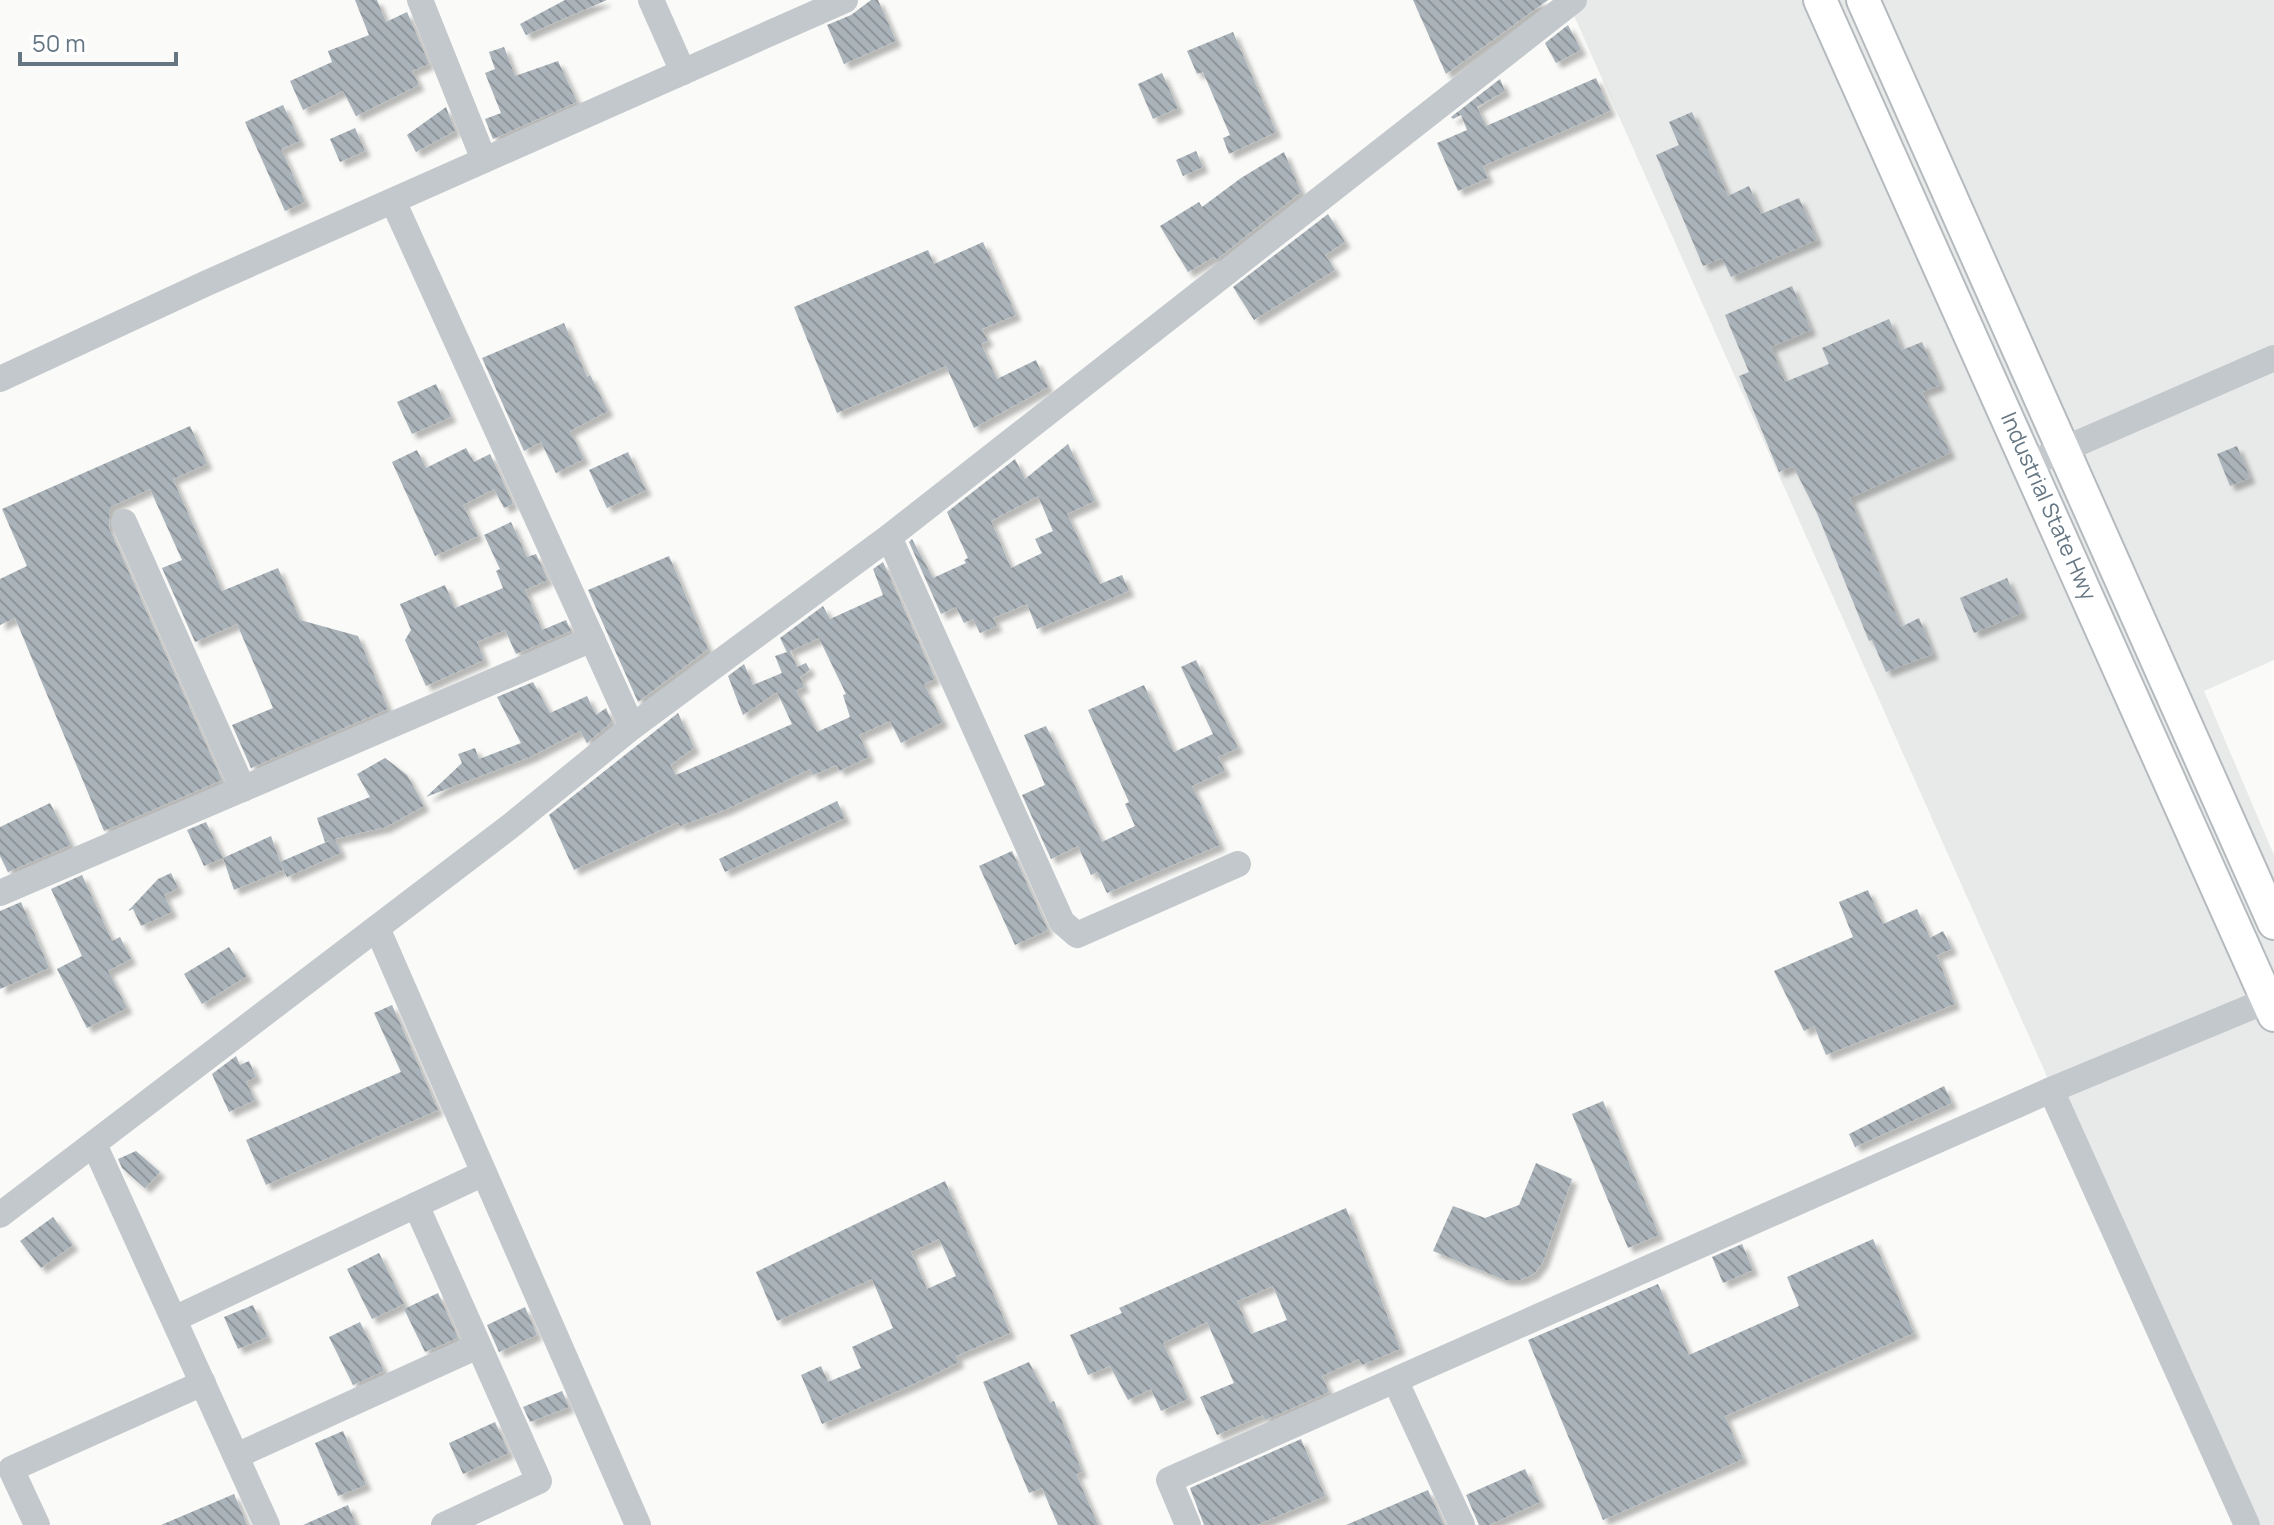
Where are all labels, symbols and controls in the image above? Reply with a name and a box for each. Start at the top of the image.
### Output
scale bar [20,16,176,66]
text: 50 m [32,26,86,59]
street label: Industrial State Hwy [1994,407,2104,605]

